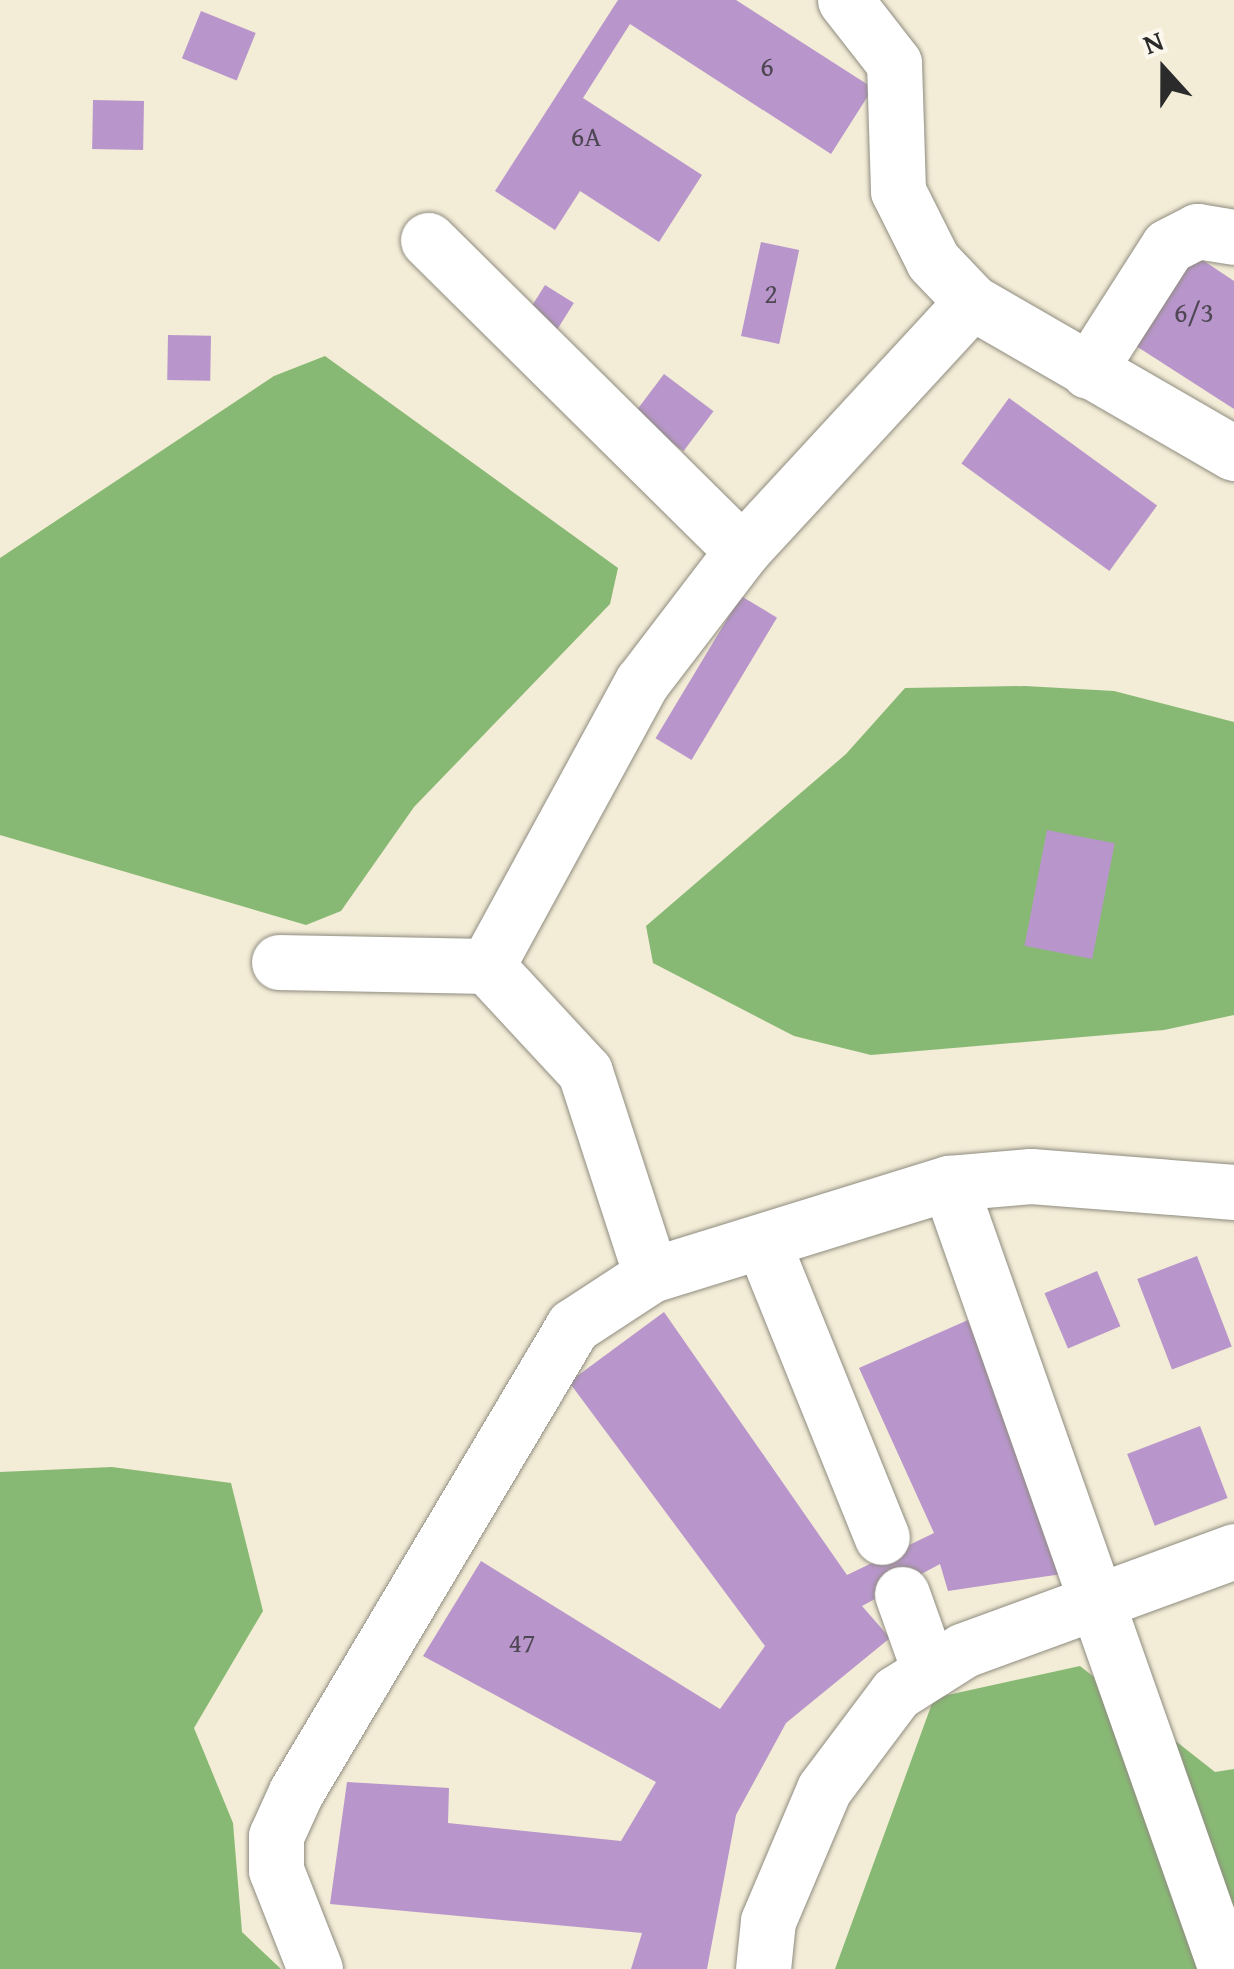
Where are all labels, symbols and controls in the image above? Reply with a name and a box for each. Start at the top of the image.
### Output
text: N [1137,19,1169,64]
north arrow [1114,20,1214,120]
house number: 6 [760,49,774,83]
house number: 6А [571,119,601,153]
house number: 2 [764,276,778,310]
house number: 6/3 [1174,295,1214,329]
house number: 47 [509,1625,535,1659]

